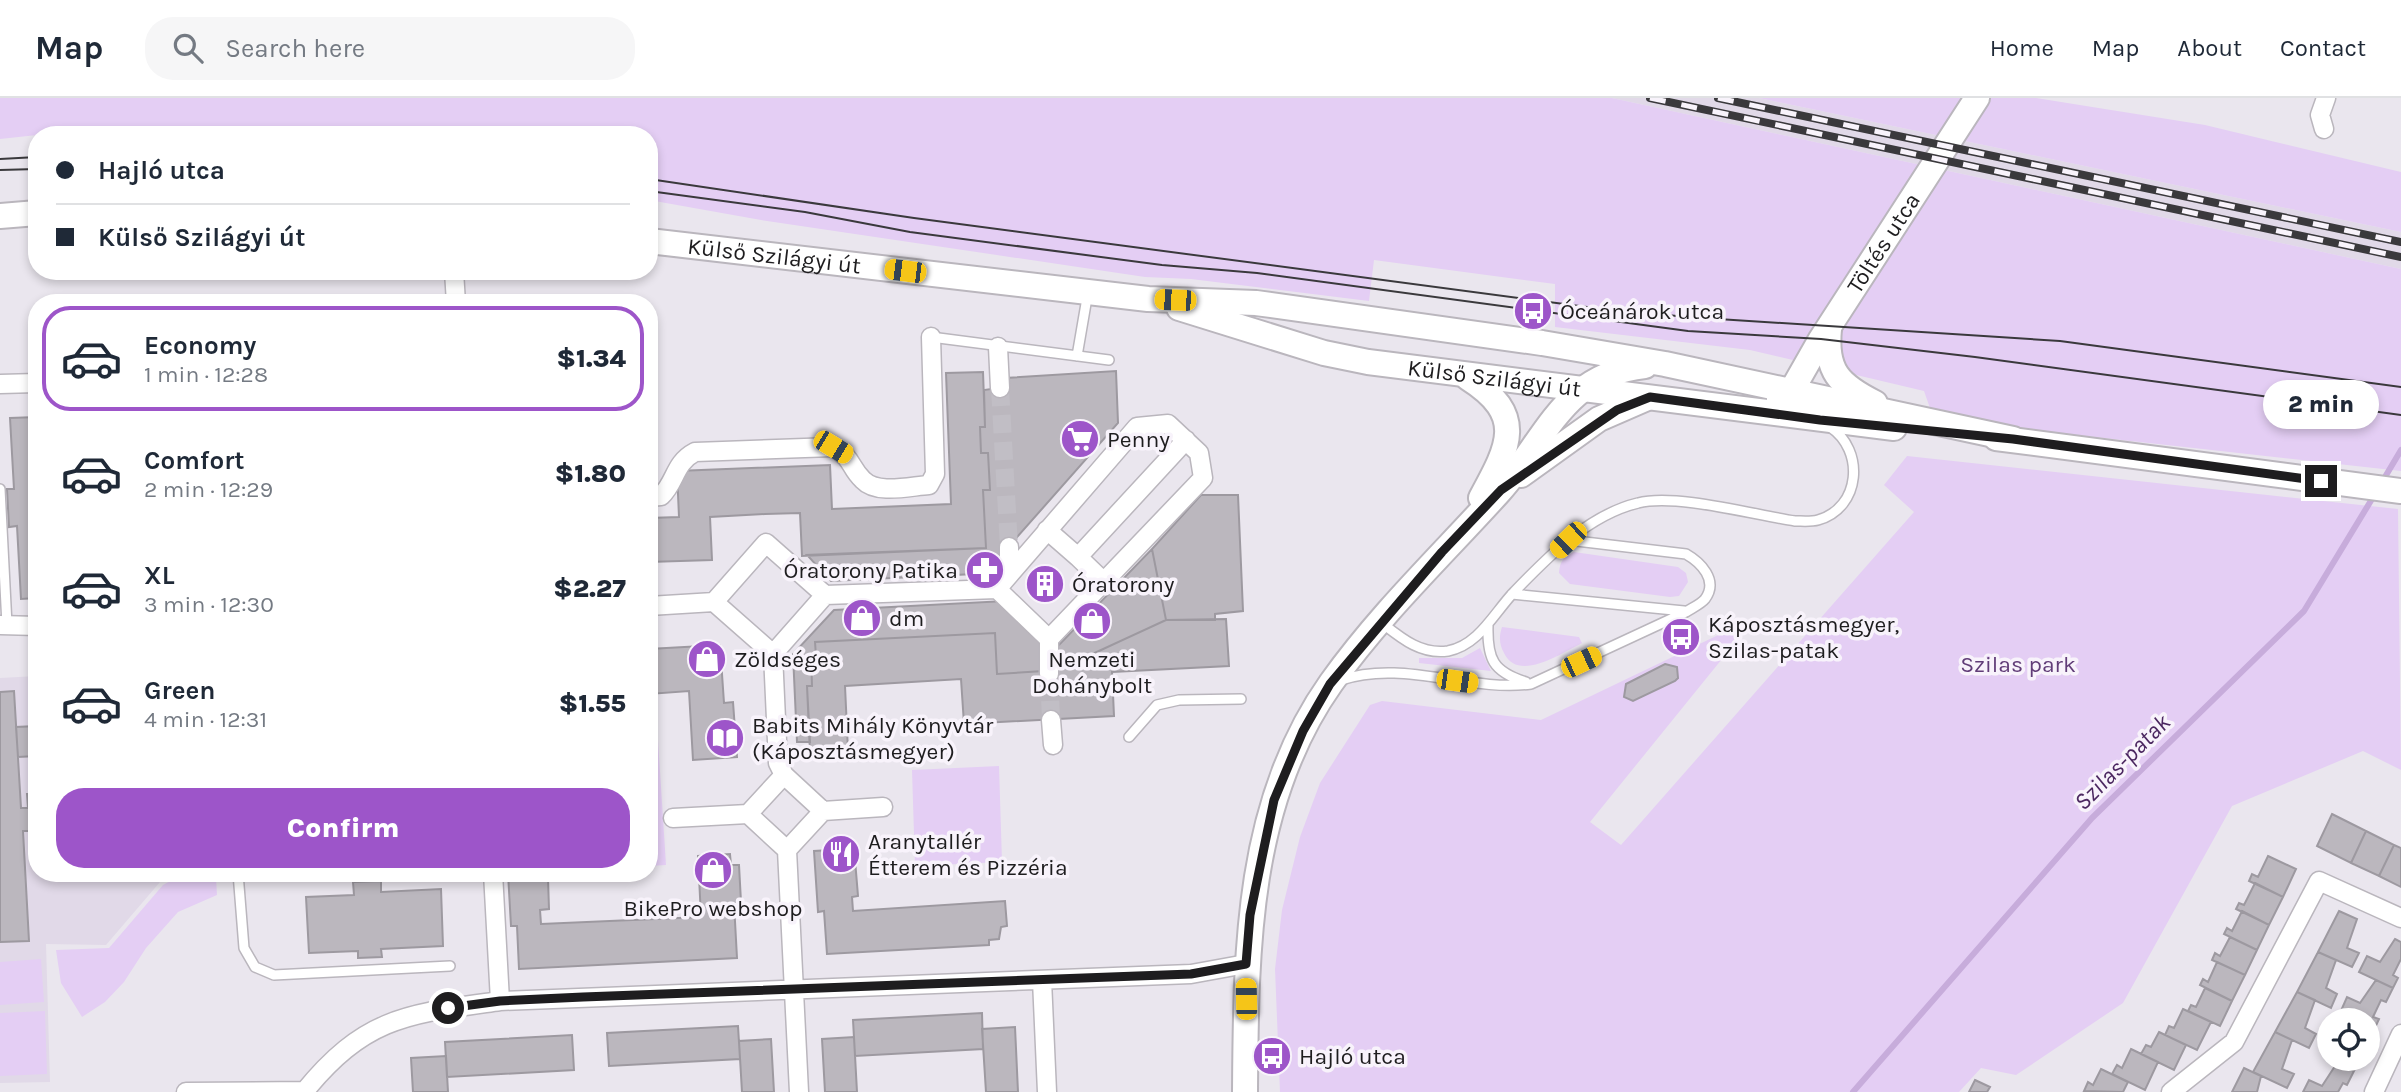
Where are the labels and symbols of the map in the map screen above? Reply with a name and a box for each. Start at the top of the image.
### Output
street label: Töltés utca [1841,188,1926,298]
street label: Külső Szilágyi út [686,232,863,279]
car [883,258,928,284]
car [1154,289,1197,311]
bus stop icon: Óceánárok utca [1512,290,1554,332]
place label: Óceánárok utca [1560,298,1724,325]
street label: Külső Szilágyi út [1406,354,1583,402]
callout: 2 min [2263,380,2379,428]
supermarket icon: Penny [1059,418,1101,460]
place label: Penny [1107,426,1170,453]
car [810,427,857,467]
route end [2305,465,2337,497]
car [1546,518,1591,562]
pharmacy icon: Óratorony Patika [964,549,1006,591]
place label: Óratorony Patika [784,557,958,584]
building icon: Óratorony [1024,563,1066,605]
place label: Óratorony [1072,571,1175,598]
shop icon: dm [841,597,883,639]
shop icon: Nemzeti Dohánybolt [1071,600,1113,642]
place label: dm [889,605,924,632]
place label: Káposztásmegyer, Szilas-patak [1708,611,1900,664]
bus stop icon: Káposztásmegyer, Szilas-patak [1660,616,1702,658]
shop icon: Zöldséges [686,638,728,680]
car [1558,644,1605,680]
place label: Zöldséges [734,646,841,673]
place label: Nemzeti Dohánybolt [1032,646,1152,699]
park label: Szilas park [1960,651,2076,678]
car [1435,668,1480,694]
water label: Szilas-patak [2068,708,2176,816]
place label: Babits Mihály Könyvtár (Káposztásmegyer) [752,712,994,765]
library icon: Babits Mihály Könyvtár (Káposztásmegyer) [704,717,746,759]
place label: Aranytallér Étterem és Pizzéria [868,828,1068,881]
restaurant icon: Aranytallér Étterem és Pizzéria [820,833,862,875]
shop icon: BikePro webshop [692,849,734,891]
place label: BikePro webshop [623,895,803,922]
car [1236,978,1257,1020]
route start [432,992,464,1024]
bus stop icon: Hajló utca [1251,1035,1293,1077]
place label: Hajló utca [1299,1043,1406,1070]

